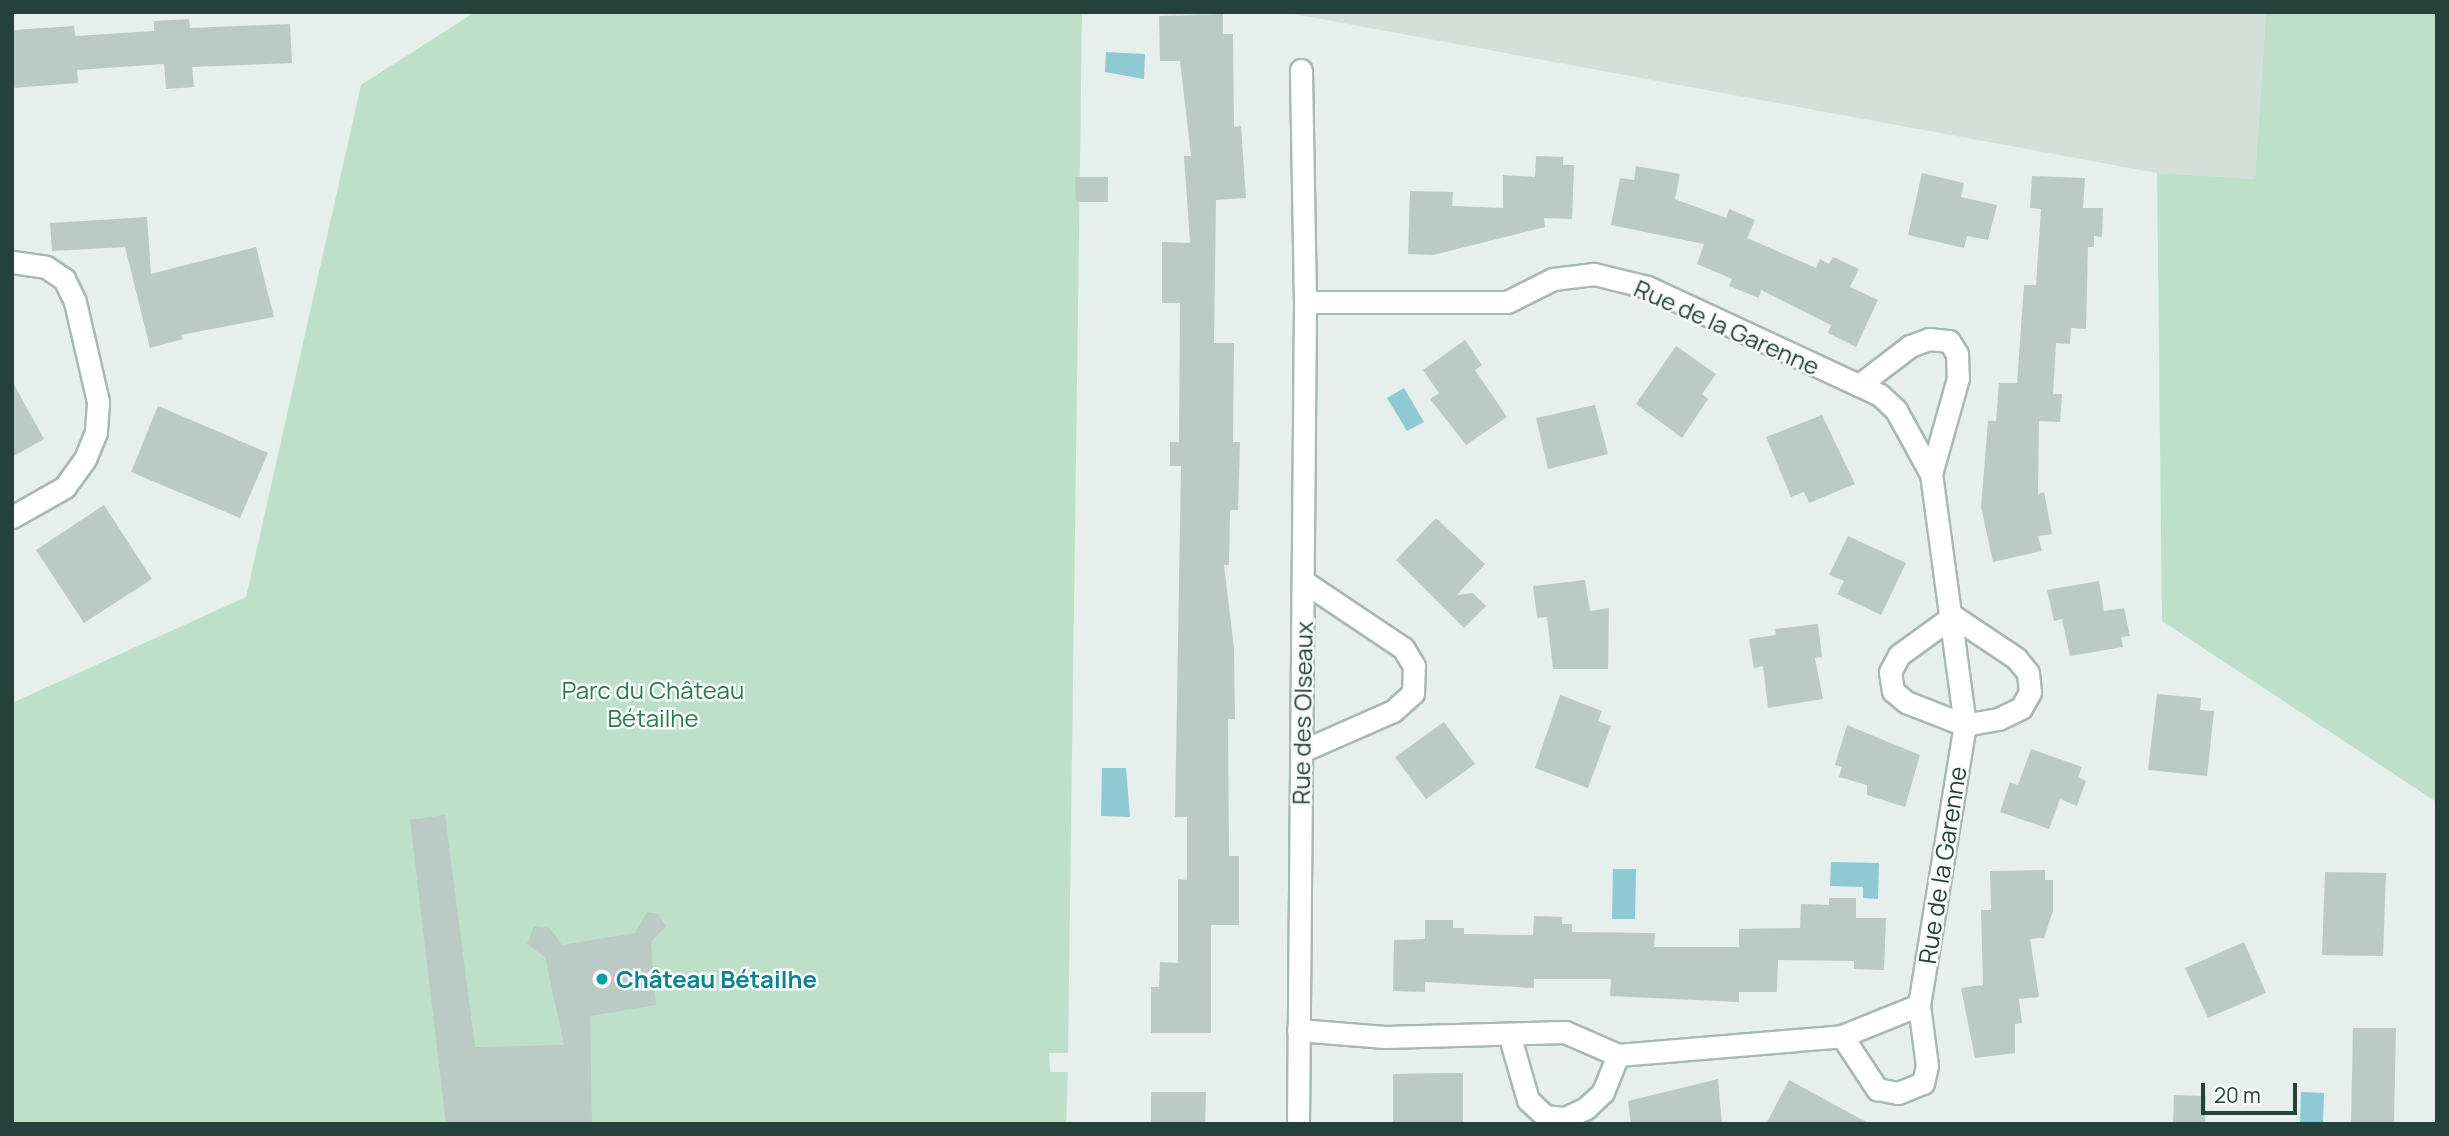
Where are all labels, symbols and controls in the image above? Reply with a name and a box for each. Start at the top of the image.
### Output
street label: Rue de la Garenne [1630,273,1824,381]
street label: Rue des OIseaux [1286,621,1318,805]
park label: Parc du Château Bétailhe [562,676,744,732]
street label: Rue de la Garenne [1912,764,1972,966]
place label: Château Bétailhe [616,965,817,993]
marker: Château Bétailhe [594,971,610,987]
scale bar [2204,1070,2300,1114]
text: 20 m [2214,1081,2261,1109]

